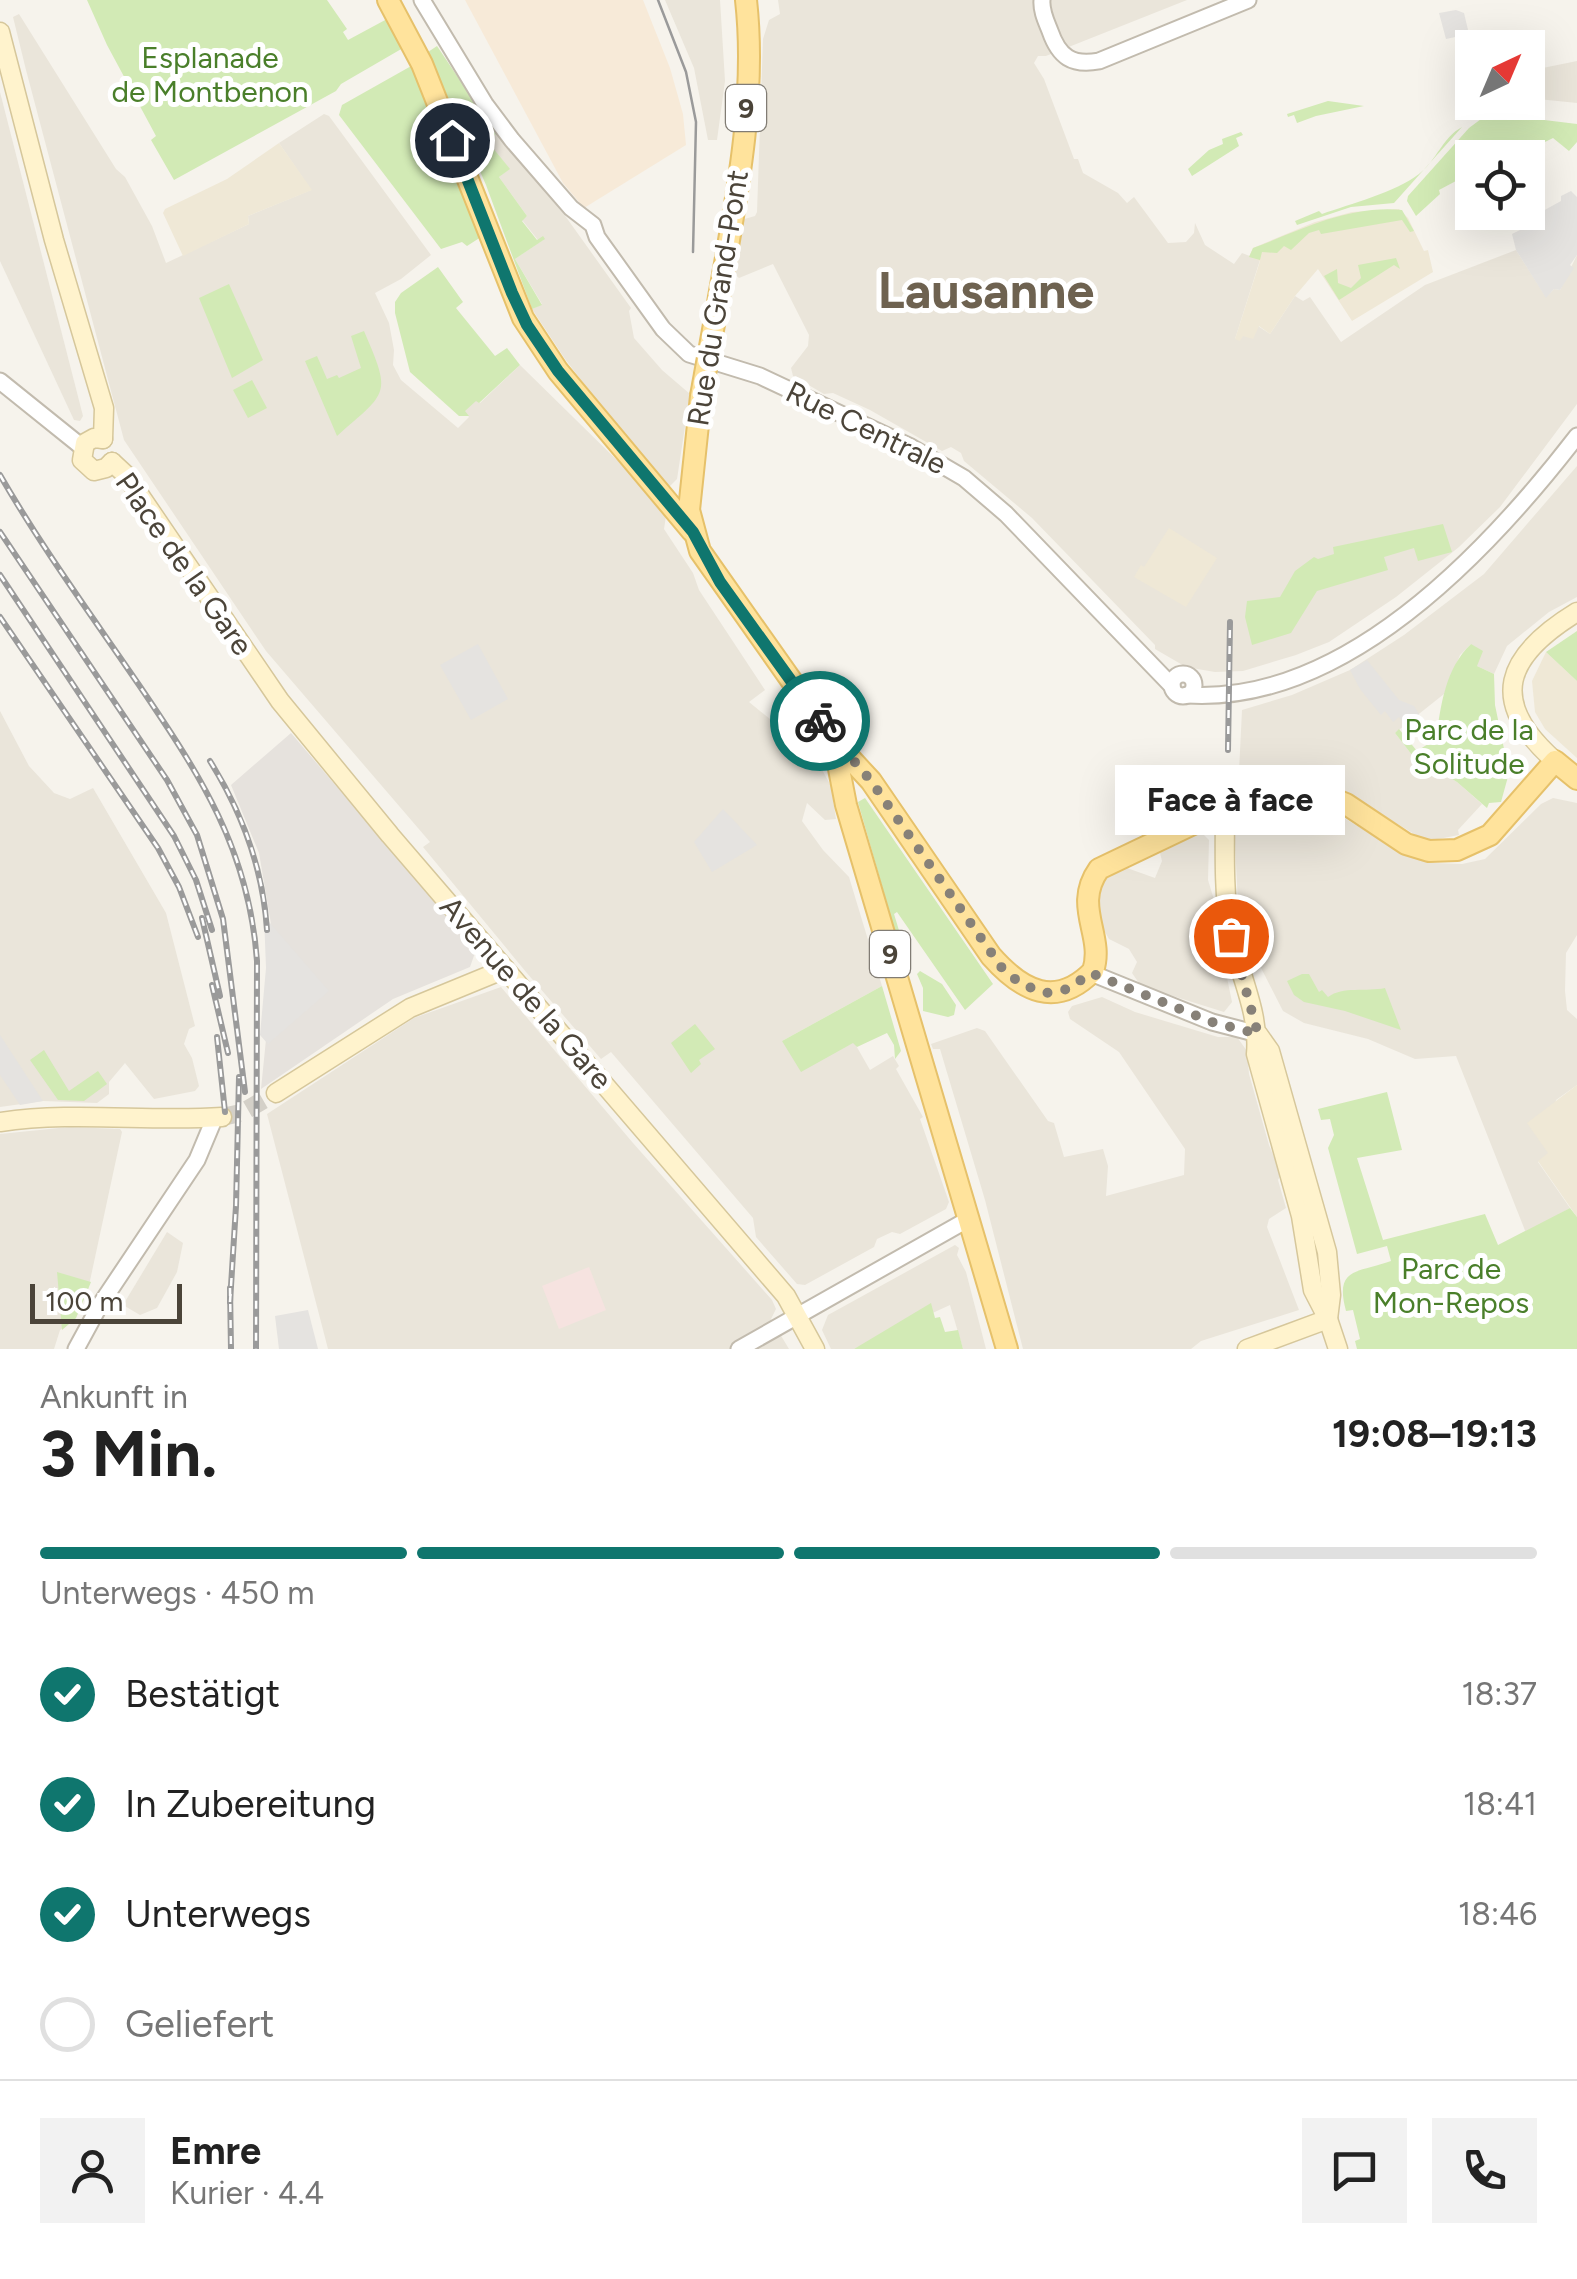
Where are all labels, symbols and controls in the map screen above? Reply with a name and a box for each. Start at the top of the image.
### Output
north arrow [1455,30,1545,120]
map controls [1455,30,1545,230]
park label: Esplanade de Montbenon [111,39,309,110]
road number: 9 [726,85,766,131]
pin [410,98,495,183]
icon: home [425,113,480,168]
button: locate [1455,140,1545,230]
street label: Rue du Grand-Pont [679,167,756,429]
district label: Lausanne [878,260,1094,321]
street label: Rue Centrale [780,373,952,482]
street label: Place de la Gare [108,465,261,662]
courier [770,671,870,771]
icon: bike [793,694,848,749]
park label: Parc de la Solitude [1404,711,1534,782]
callout: Face à face [1116,766,1346,836]
text: Face à face [1147,781,1313,819]
street label: Avenue de la Gare [432,888,620,1097]
pin [1189,894,1274,979]
icon: bag [1204,909,1259,964]
road number: 9 [870,931,910,977]
park label: Parc de Mon-Repos [1373,1250,1529,1321]
scale bar [30,1279,182,1324]
text: 100 m [45,1284,123,1318]
text: Ankunft in [40,1378,188,1416]
text: 19:08–19:13 [1332,1411,1537,1457]
text: 3 Min. [40,1414,217,1492]
text: Unterwegs · 450 m [40,1574,315,1612]
icon: check [40,1667,95,1722]
text: Bestätigt [125,1671,280,1717]
text: 18:37 [1461,1675,1537,1713]
icon: check [40,1777,95,1832]
text: In Zubereitung [125,1781,376,1827]
text: 18:41 [1463,1785,1537,1823]
icon: check [40,1887,95,1942]
text: Unterwegs [125,1891,311,1937]
text: 18:46 [1458,1895,1537,1933]
text: Geliefert [125,2001,274,2047]
button: person [40,2118,145,2223]
button: chat [1302,2118,1407,2223]
button: phone [1432,2118,1537,2223]
text: Emre [170,2128,261,2174]
text: Kurier · 4.4 [170,2174,324,2212]

